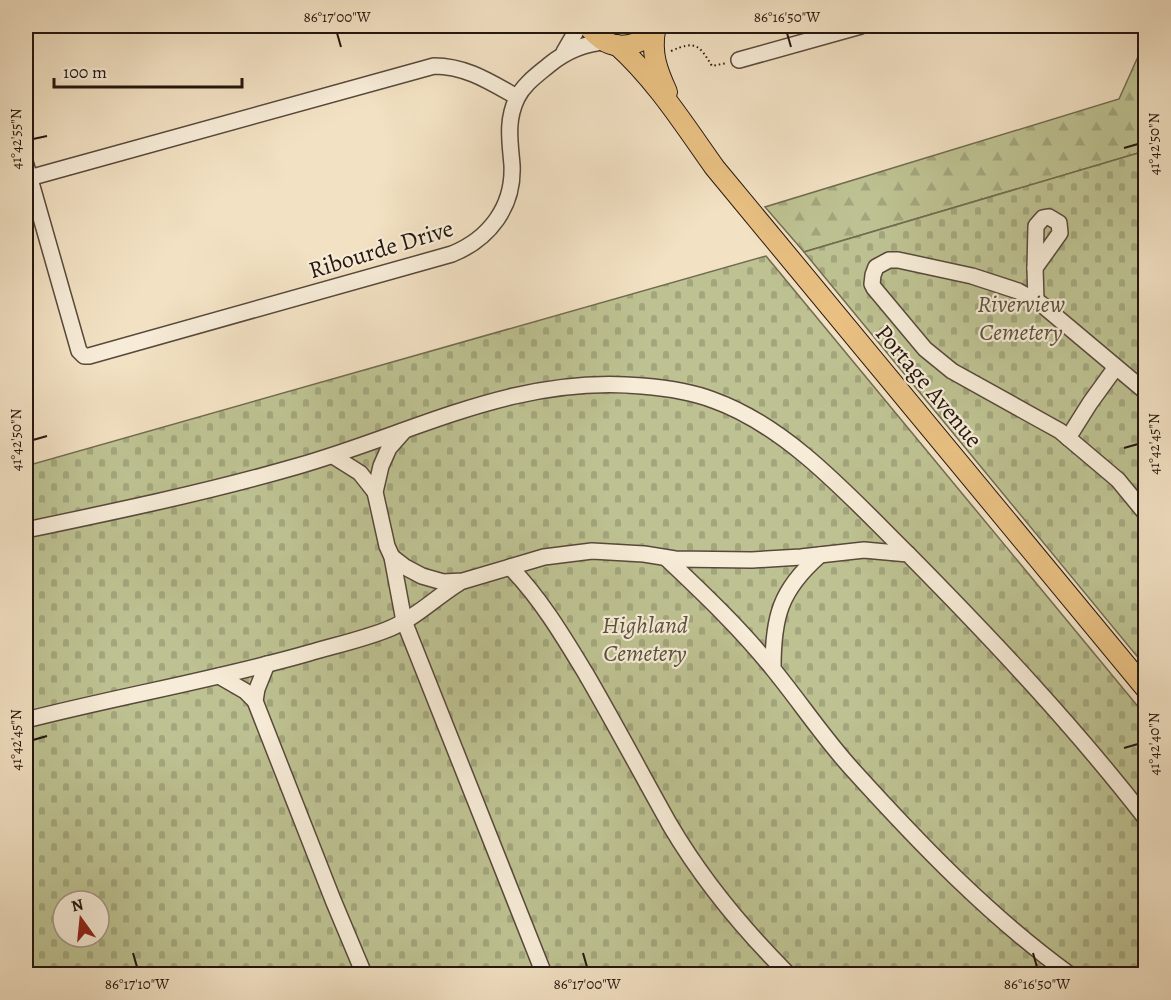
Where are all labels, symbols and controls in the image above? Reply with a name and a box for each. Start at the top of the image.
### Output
text: 86°17'00"W [303,7,371,27]
text: 86°16'50"W [754,7,820,27]
scale bar [54,51,242,89]
text: 100 m [63,60,107,84]
text: 41°42'55"N [6,108,26,170]
text: 41°42'50"N [1144,112,1164,175]
street label: Ribourde Drive [305,212,457,286]
park label: Riverview Cemetery [977,288,1065,348]
street label: Portage Avenue [868,318,990,454]
text: 41°42'50"N [6,408,26,471]
text: 41°42'45"N [1144,413,1164,475]
park label: Highland Cemetery [602,609,688,669]
text: 41°42'45"N [6,709,26,771]
text: 41°42'40"N [1144,712,1164,776]
north arrow [51,889,111,949]
text: N [69,893,86,918]
text: 86°17'10"W [105,974,169,994]
text: 86°17'00"W [553,974,621,994]
text: 86°16'50"W [1004,974,1070,994]

